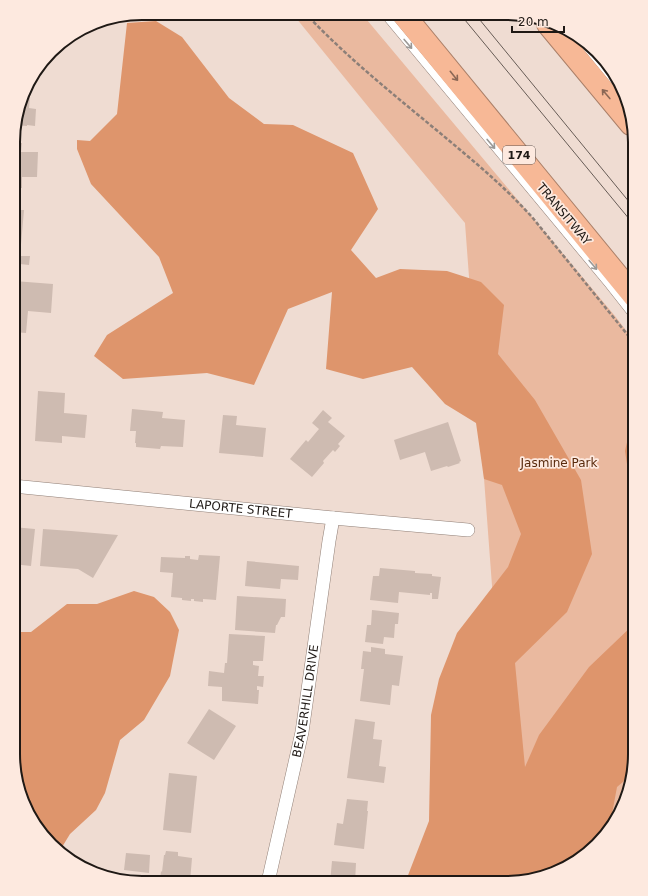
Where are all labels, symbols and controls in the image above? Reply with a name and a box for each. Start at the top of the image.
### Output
scale bar [512,8,564,34]
text: 20 m [518,15,549,29]
one-way arrow [404,38,413,49]
one-way arrow [450,71,459,82]
one-way arrow [601,88,610,99]
one-way arrow [487,138,496,149]
road number: 174 [503,146,535,164]
street label: TRANSITWAY [533,179,594,248]
one-way arrow [588,260,597,271]
park label: Jasmine Park [520,456,598,470]
street label: LAPORTE STREET [188,497,294,521]
street label: BEAVERHILL DRIVE [289,644,321,759]

